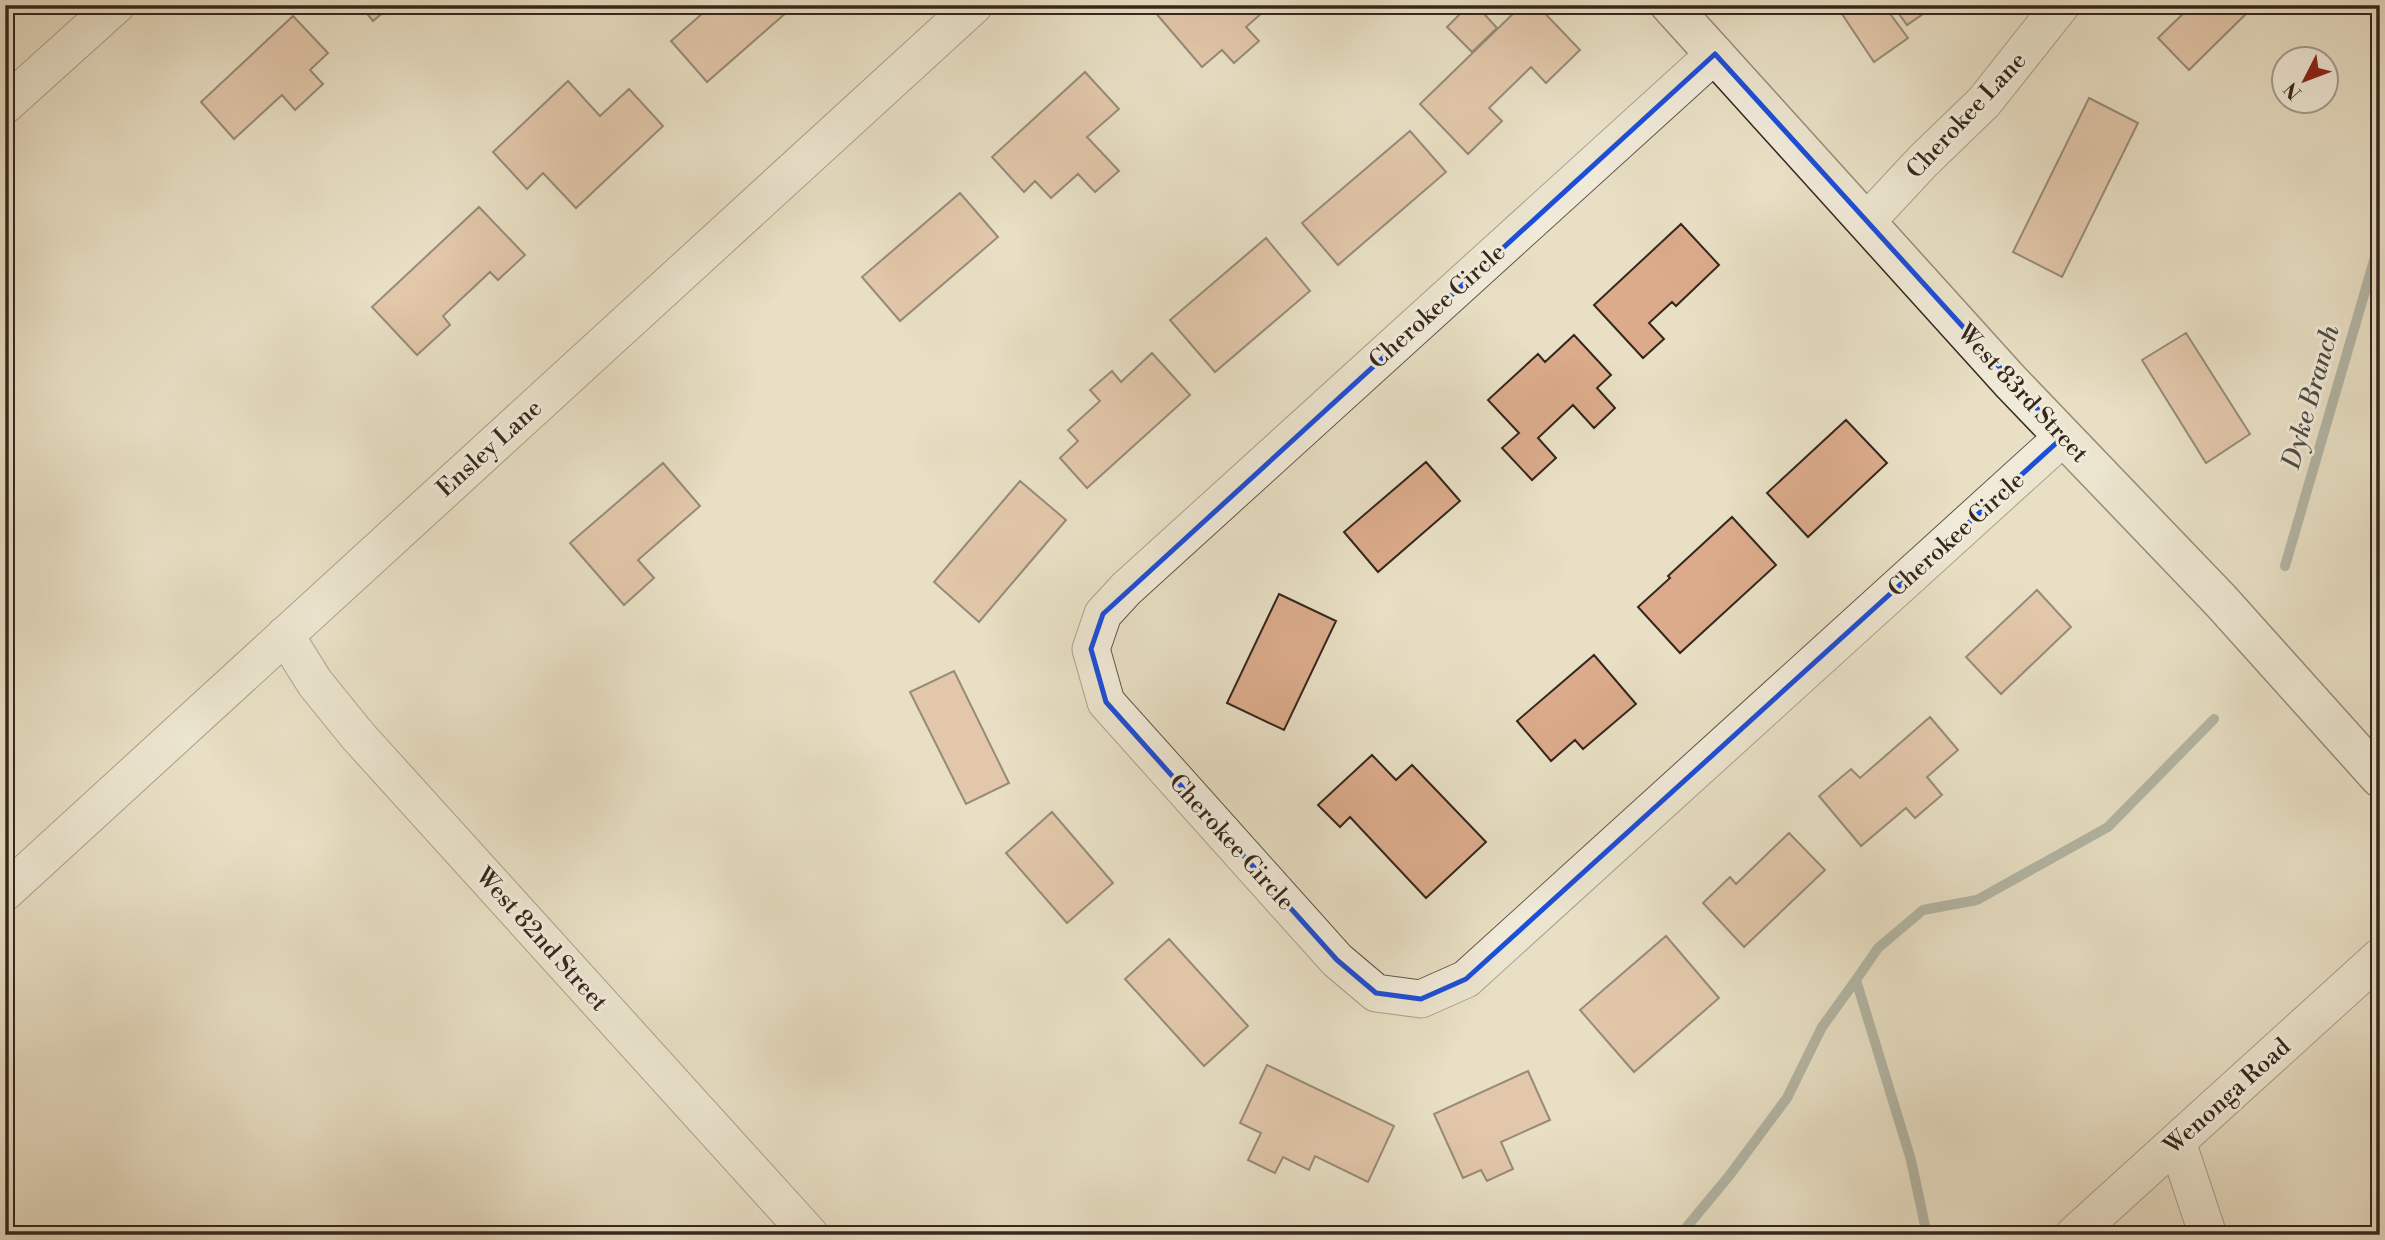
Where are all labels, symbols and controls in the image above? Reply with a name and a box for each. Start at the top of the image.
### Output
street label: Cherokee Lane [1900,46,2033,185]
north arrow [2270,46,2340,116]
text: N [2279,77,2307,104]
street label: Cherokee Circle [1363,238,1512,376]
street label: West 83rd Street [1950,317,2094,470]
water label: Dyke Branch [2275,321,2347,474]
street label: Ensley Lane [431,394,549,504]
street label: Cherokee Circle [1882,466,2031,604]
street label: Cherokee Circle [1162,768,1300,917]
street label: West 82nd Street [468,861,614,1018]
street label: Wenonga Road [2158,1032,2297,1162]

